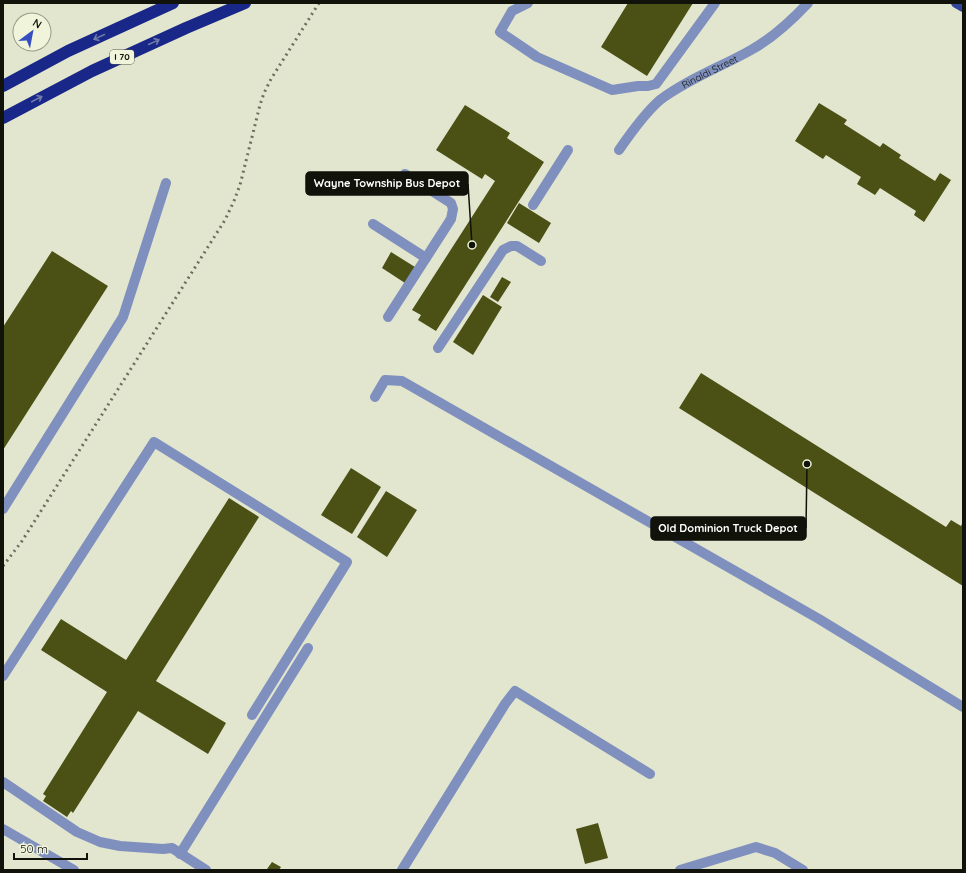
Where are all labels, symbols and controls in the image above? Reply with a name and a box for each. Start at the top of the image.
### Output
north arrow [12,12,52,52]
text: N [30,15,44,32]
one-way arrow [93,34,105,41]
one-way arrow [148,38,160,45]
road number: I 70 [110,50,134,64]
street label: Rinaldi Street [679,52,740,92]
one-way arrow [31,95,43,102]
callout: Wayne Township Bus Depot [306,172,468,195]
text: Wayne Township Bus Depot [314,176,460,190]
callout: Old Dominion Truck Depot [651,517,806,540]
text: Old Dominion Truck Depot [658,521,798,535]
scale bar [14,835,87,861]
text: 50 m [20,841,48,856]

